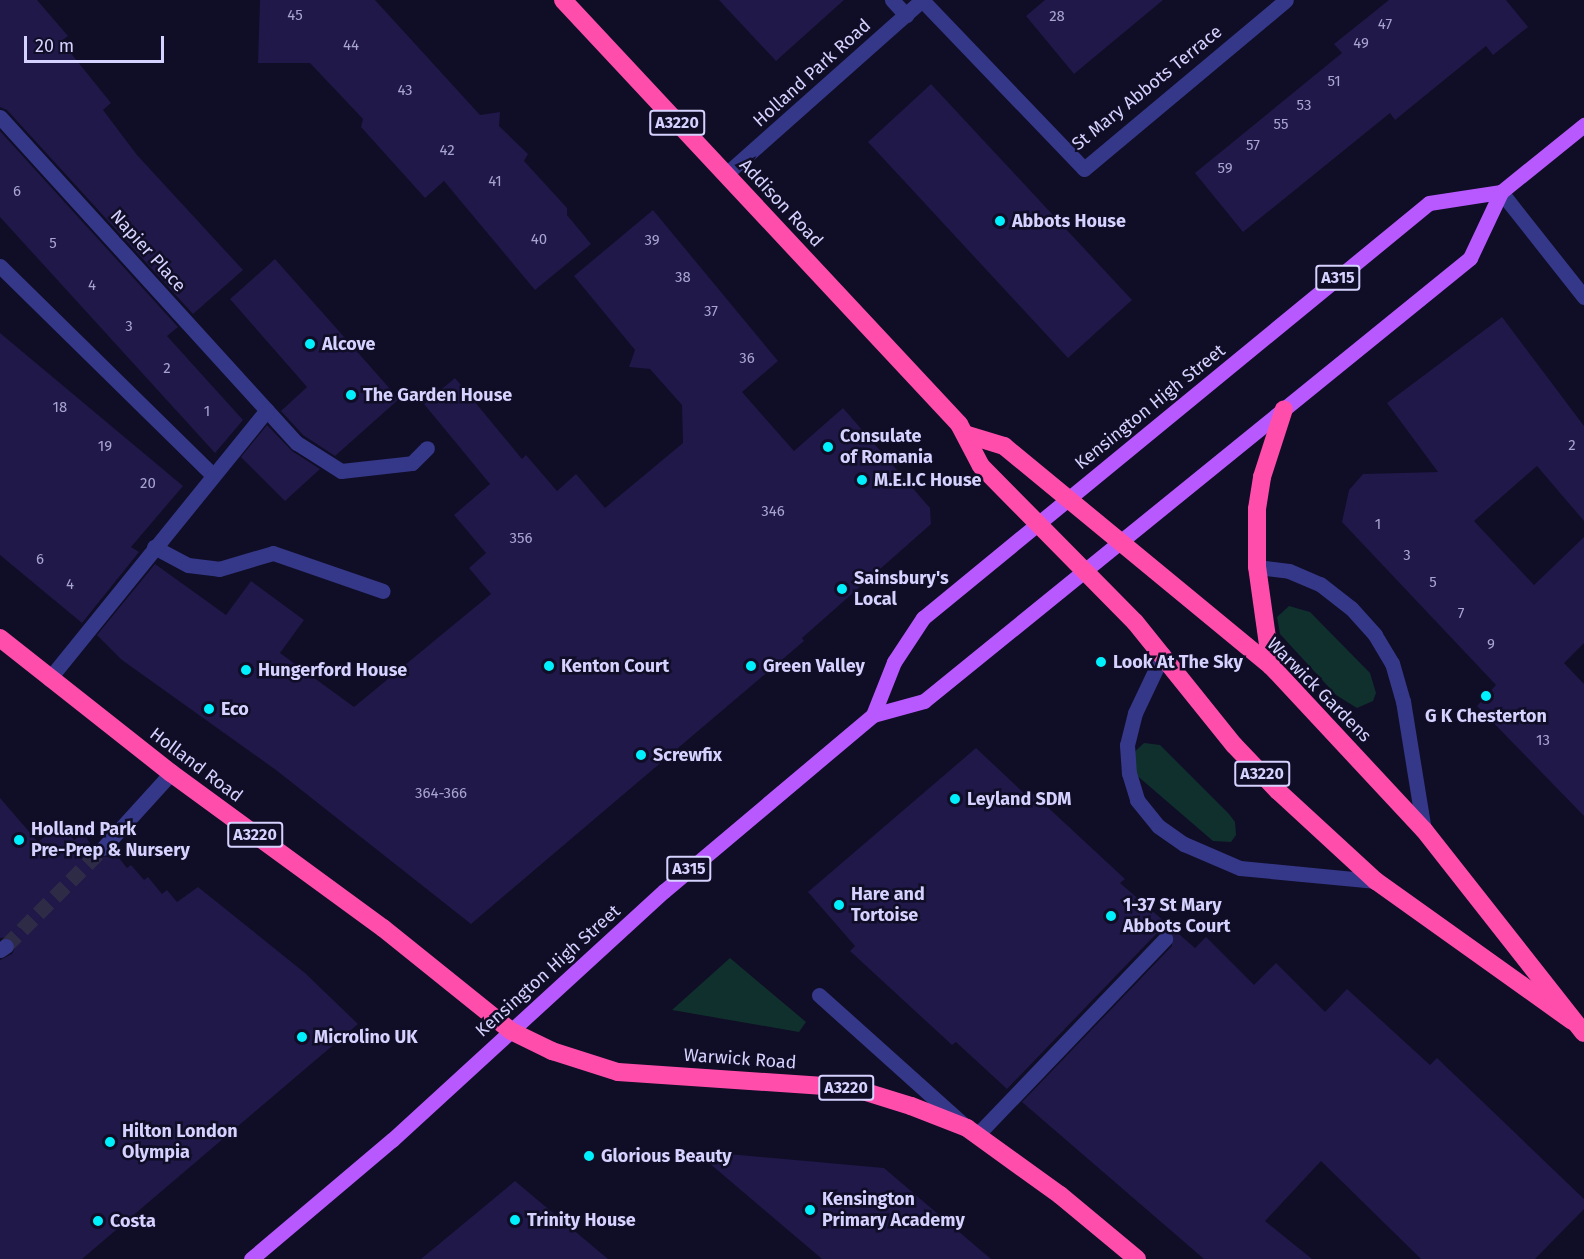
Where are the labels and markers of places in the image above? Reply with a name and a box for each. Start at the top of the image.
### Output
place label: Abbots House [1012,210,1126,232]
marker: Abbots House [993,214,1007,228]
place label: Alcove [322,333,376,355]
marker: Alcove [303,337,317,351]
place label: The Garden House [363,384,512,406]
marker: The Garden House [344,388,358,402]
place label: Consulate of Romania [840,426,933,468]
marker: Consulate of Romania [821,440,835,454]
place label: M.E.I.C House [874,469,982,491]
marker: M.E.I.C House [855,473,869,487]
place label: Sainsbury's Local [854,568,949,610]
marker: Sainsbury's Local [835,582,849,596]
place label: Look At The Sky [1113,651,1243,673]
place label: Kenton Court [561,655,669,677]
place label: Green Valley [763,655,865,677]
marker: Look At The Sky [1094,655,1108,669]
place label: Hungerford House [258,659,407,681]
marker: Kenton Court [542,659,556,673]
marker: Green Valley [744,659,758,673]
marker: Hungerford House [239,663,253,677]
marker: G K Chesterton [1479,689,1493,703]
place label: Eco [221,698,249,720]
marker: Eco [202,702,216,716]
place label: G K Chesterton [1425,705,1547,727]
place label: Screwfix [653,744,722,766]
marker: Screwfix [634,748,648,762]
place label: Leyland SDM [967,788,1071,810]
marker: Leyland SDM [948,792,962,806]
place label: Holland Park Pre-Prep & Nursery [31,819,190,862]
marker: Holland Park Pre-Prep & Nursery [12,833,26,847]
place label: Hare and Tortoise [851,884,925,926]
place label: 1-37 St Mary Abbots Court [1123,895,1230,938]
marker: Hare and Tortoise [832,898,846,912]
marker: 1-37 St Mary Abbots Court [1104,909,1118,923]
place label: Microlino UK [314,1026,418,1048]
marker: Microlino UK [295,1030,309,1044]
place label: Hilton London Olympia [122,1121,238,1164]
marker: Hilton London Olympia [103,1135,117,1149]
place label: Glorious Beauty [601,1145,732,1167]
marker: Glorious Beauty [582,1149,596,1163]
place label: Kensington Primary Academy [822,1189,965,1232]
marker: Kensington Primary Academy [803,1203,817,1217]
place label: Trinity House [527,1209,636,1231]
place label: Costa [110,1210,156,1232]
marker: Trinity House [508,1213,522,1227]
marker: Costa [91,1214,105,1228]

